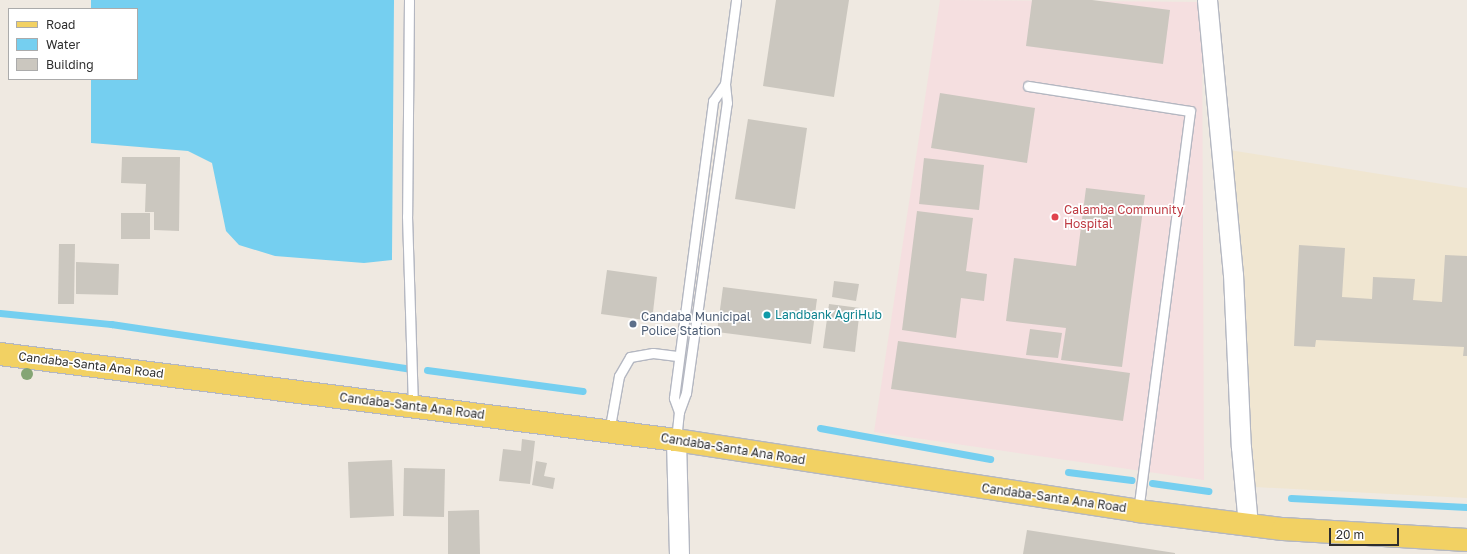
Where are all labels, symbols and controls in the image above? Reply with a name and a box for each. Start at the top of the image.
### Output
legend [8,8,138,80]
text: Road [46,17,75,32]
text: Water [46,37,80,52]
text: Building [46,57,94,72]
place label: Calamba Community Hospital [1064,203,1184,231]
marker: Calamba Community Hospital [1049,211,1061,223]
place label: Landbank AgriHub [775,308,882,322]
place label: Candaba Municipal Police Station [641,310,751,338]
marker: Landbank AgriHub [762,310,772,320]
marker: Candaba Municipal Police Station [628,319,638,329]
street label: Candaba-Santa Ana Road [18,349,164,381]
street label: Candaba-Santa Ana Road [339,390,485,422]
street label: Candaba-Santa Ana Road [660,430,806,468]
street label: Candaba-Santa Ana Road [981,481,1127,515]
scale bar [1331,520,1401,546]
text: 20 m [1336,527,1364,542]

